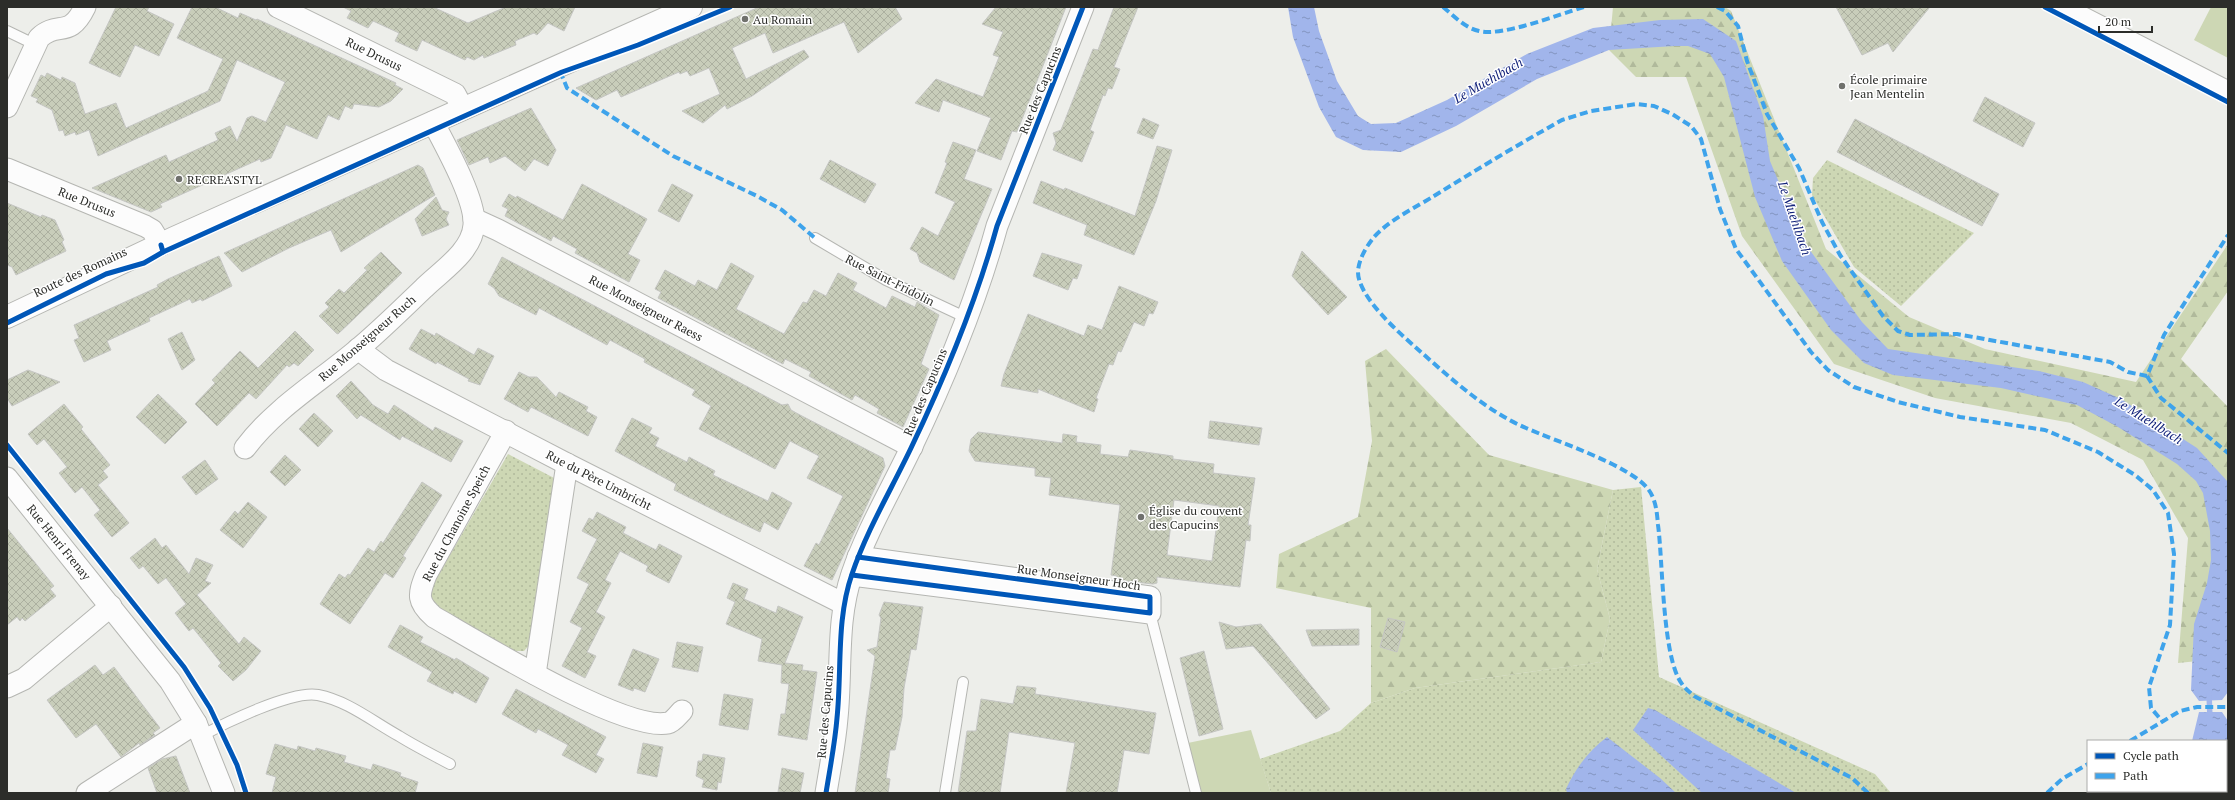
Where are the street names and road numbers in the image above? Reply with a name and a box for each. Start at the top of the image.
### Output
street label: Rue Drusus [343,34,405,74]
street label: Rue des Capucins [1016,44,1064,136]
street label: Rue Drusus [56,184,118,220]
street label: Route des Romains [31,244,129,300]
street label: Rue Saint-Fridolin [843,251,937,309]
street label: Rue Monseigneur Raess [587,272,705,344]
street label: Rue Monseigneur Ruch [315,292,419,384]
street label: Rue des Capucins [900,346,950,438]
street label: Rue du Père Umbricht [544,447,655,513]
street label: Rue du Chanoine Speich [419,462,493,584]
street label: Rue Henri Frenay [24,501,95,584]
street label: Rue Monseigneur Hoch [1016,561,1142,593]
street label: Rue des Capucins [813,665,837,759]

